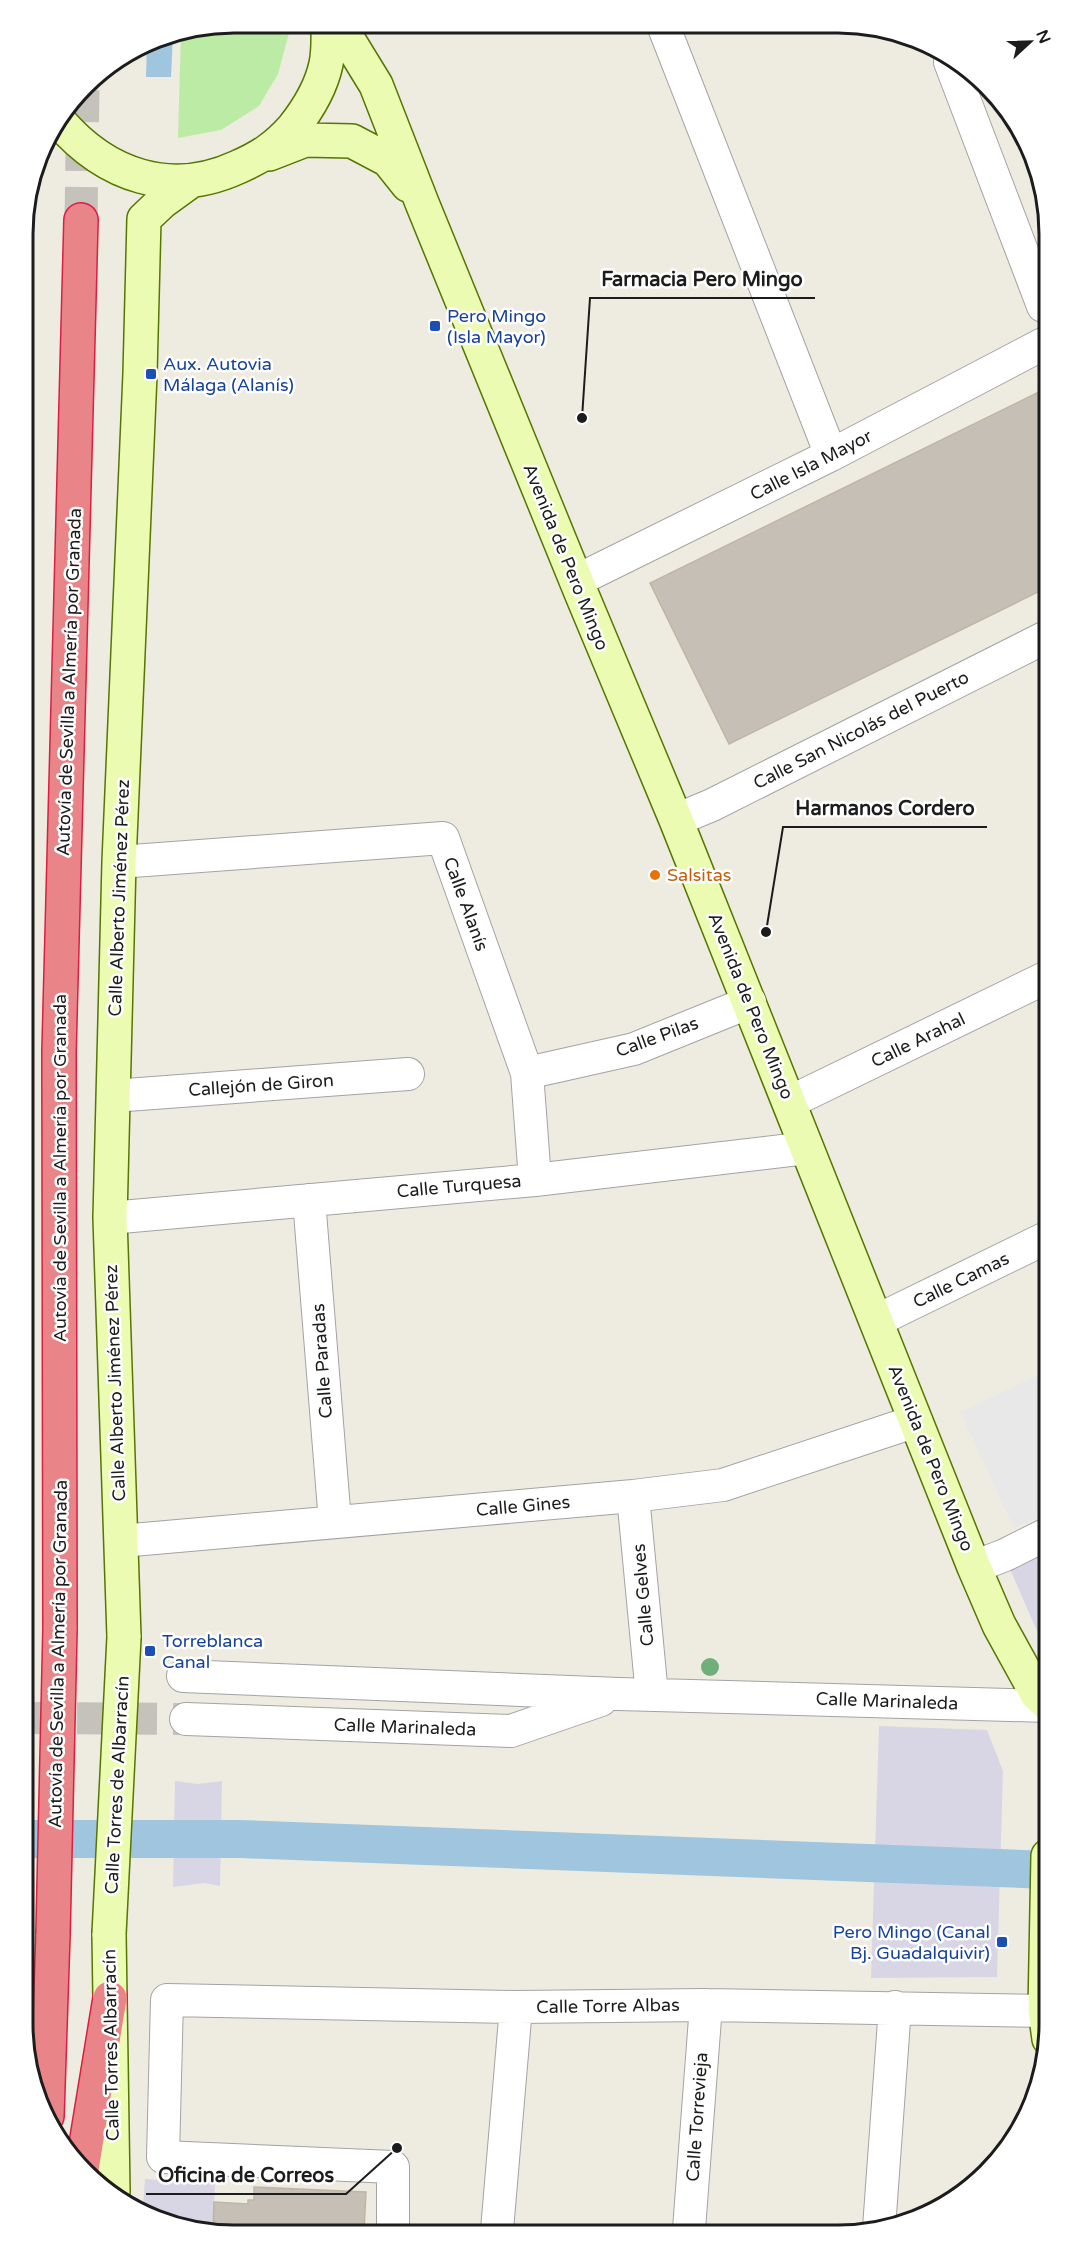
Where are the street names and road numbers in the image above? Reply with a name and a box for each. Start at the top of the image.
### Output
street label: Calle Isla Mayor [746,425,876,505]
street label: Avenida de Pero Mingo [518,460,614,654]
street label: Autovía de Sevilla a Almería por Granada [52,508,86,856]
street label: Calle San Nicolás del Puerto [750,666,972,794]
street label: Calle Alberto Jiménez Pérez [104,779,134,1017]
street label: Calle Alanís [439,854,493,954]
street label: Avenida de Pero Mingo [703,909,799,1103]
street label: Autovía de Sevilla a Almería por Granada [49,994,71,1342]
street label: Calle Arahal [867,1008,969,1072]
street label: Calle Pilas [613,1012,701,1062]
street label: Callejón de Giron [188,1069,334,1101]
street label: Calle Turquesa [396,1170,522,1202]
street label: Calle Camas [909,1247,1013,1313]
street label: Calle Alberto Jiménez Pérez [100,1264,130,1502]
street label: Calle Paradas [307,1303,337,1419]
street label: Avenida de Pero Mingo [883,1361,979,1555]
street label: Autovía de Sevilla a Almería por Granada [44,1480,72,1828]
street label: Calle Gines [475,1491,571,1521]
street label: Calle Gelves [628,1543,658,1647]
street label: Calle Torres de Albarracín [100,1675,134,1895]
street label: Calle Marinaleda [815,1688,959,1714]
street label: Calle Marinaleda [333,1714,477,1740]
street label: Calle Torres Albarracín [98,1949,124,2141]
street label: Calle Torre Albas [536,1994,680,2018]
street label: Calle Torrevieja [682,2052,712,2182]

